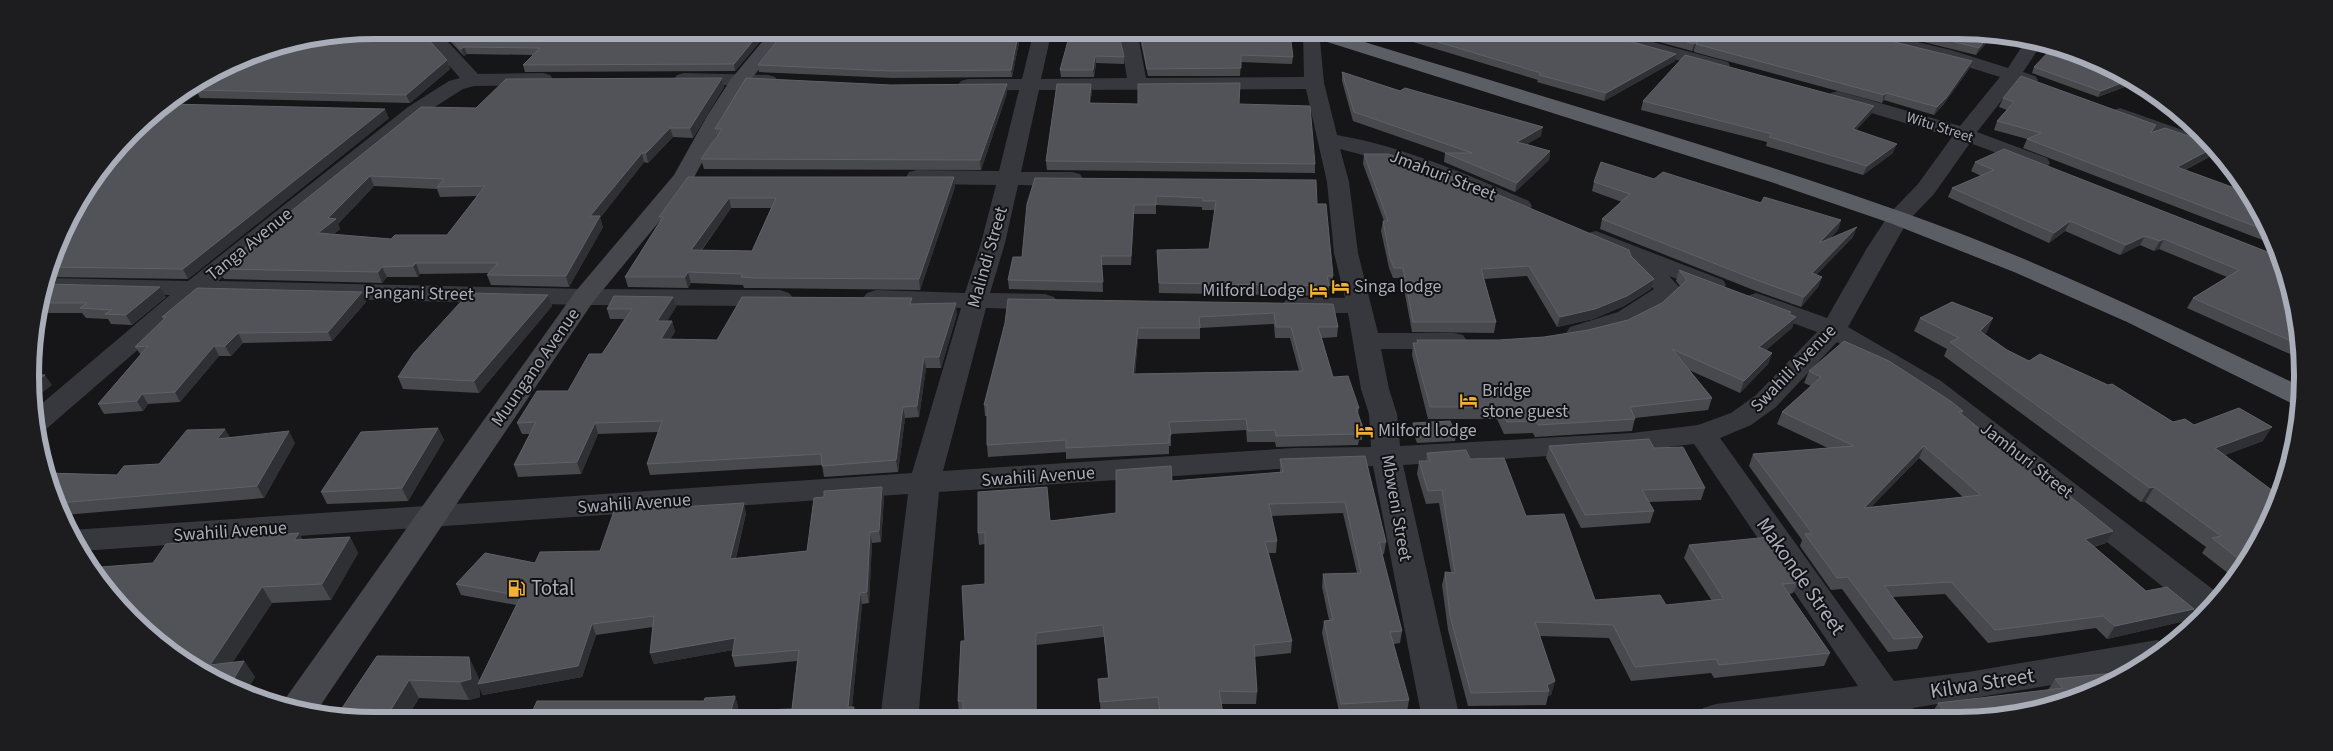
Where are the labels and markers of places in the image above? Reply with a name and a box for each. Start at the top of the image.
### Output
place label: Singa lodge [1354,274,1441,299]
hotel icon: Singa lodge [1330,276,1350,296]
place label: Milford Lodge [1202,278,1305,303]
hotel icon: Milford Lodge [1309,280,1329,300]
place label: Bridge stone guest [1482,378,1568,424]
hotel icon: Bridge stone guest [1458,390,1478,410]
place label: Milford lodge [1378,418,1477,443]
hotel icon: Milford lodge [1354,420,1374,440]
place label: Total [531,573,574,603]
fuel station icon: Total [507,578,527,598]

